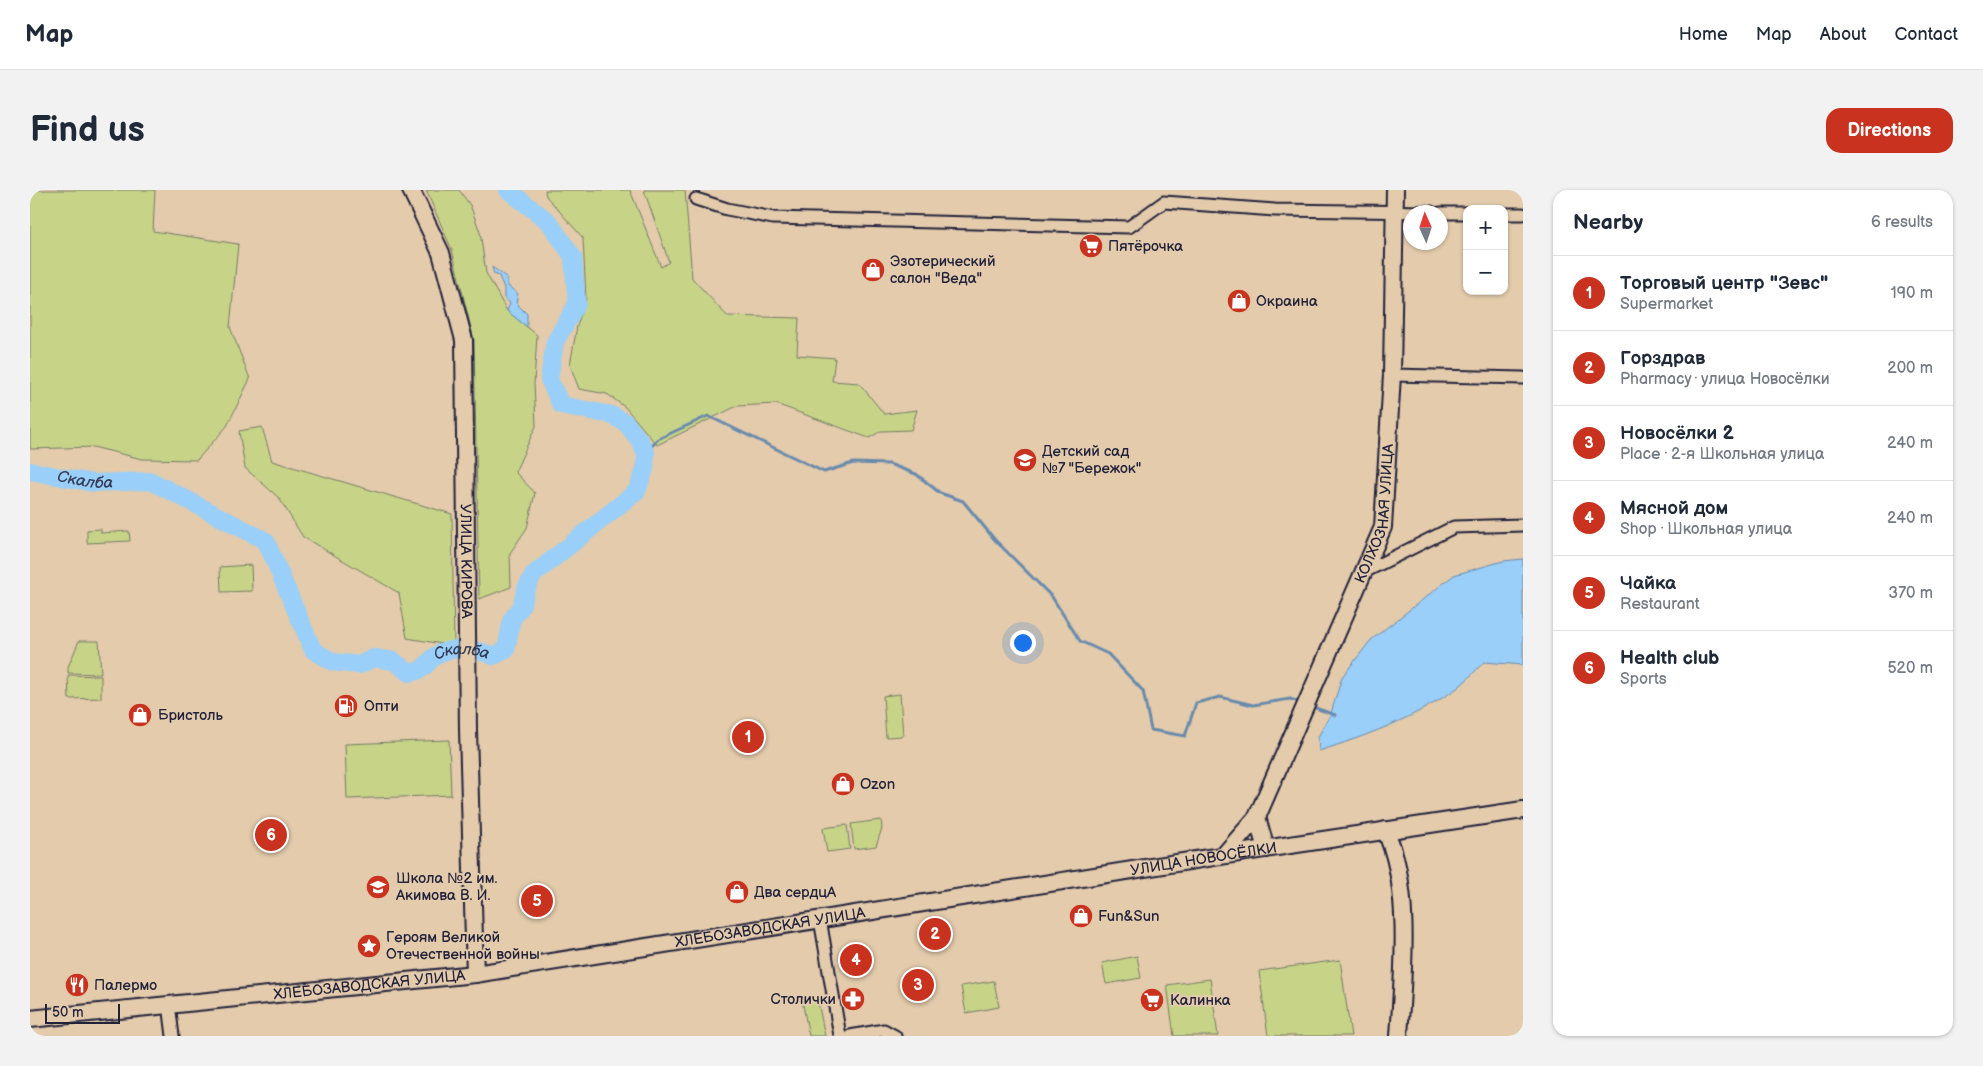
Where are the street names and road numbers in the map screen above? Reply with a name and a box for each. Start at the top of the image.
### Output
street label: КОЛХОЗНАЯ УЛИЦА [1350,442,1397,586]
street label: УЛИЦА КИРОВА [456,504,476,620]
street label: УЛИЦА НОВОСЁЛКИ [1129,838,1278,880]
street label: ХЛЕБОЗАВОДСКАЯ УЛИЦА [674,903,867,952]
street label: ХЛЕБОЗАВОДСКАЯ УЛИЦА [273,965,467,1004]

